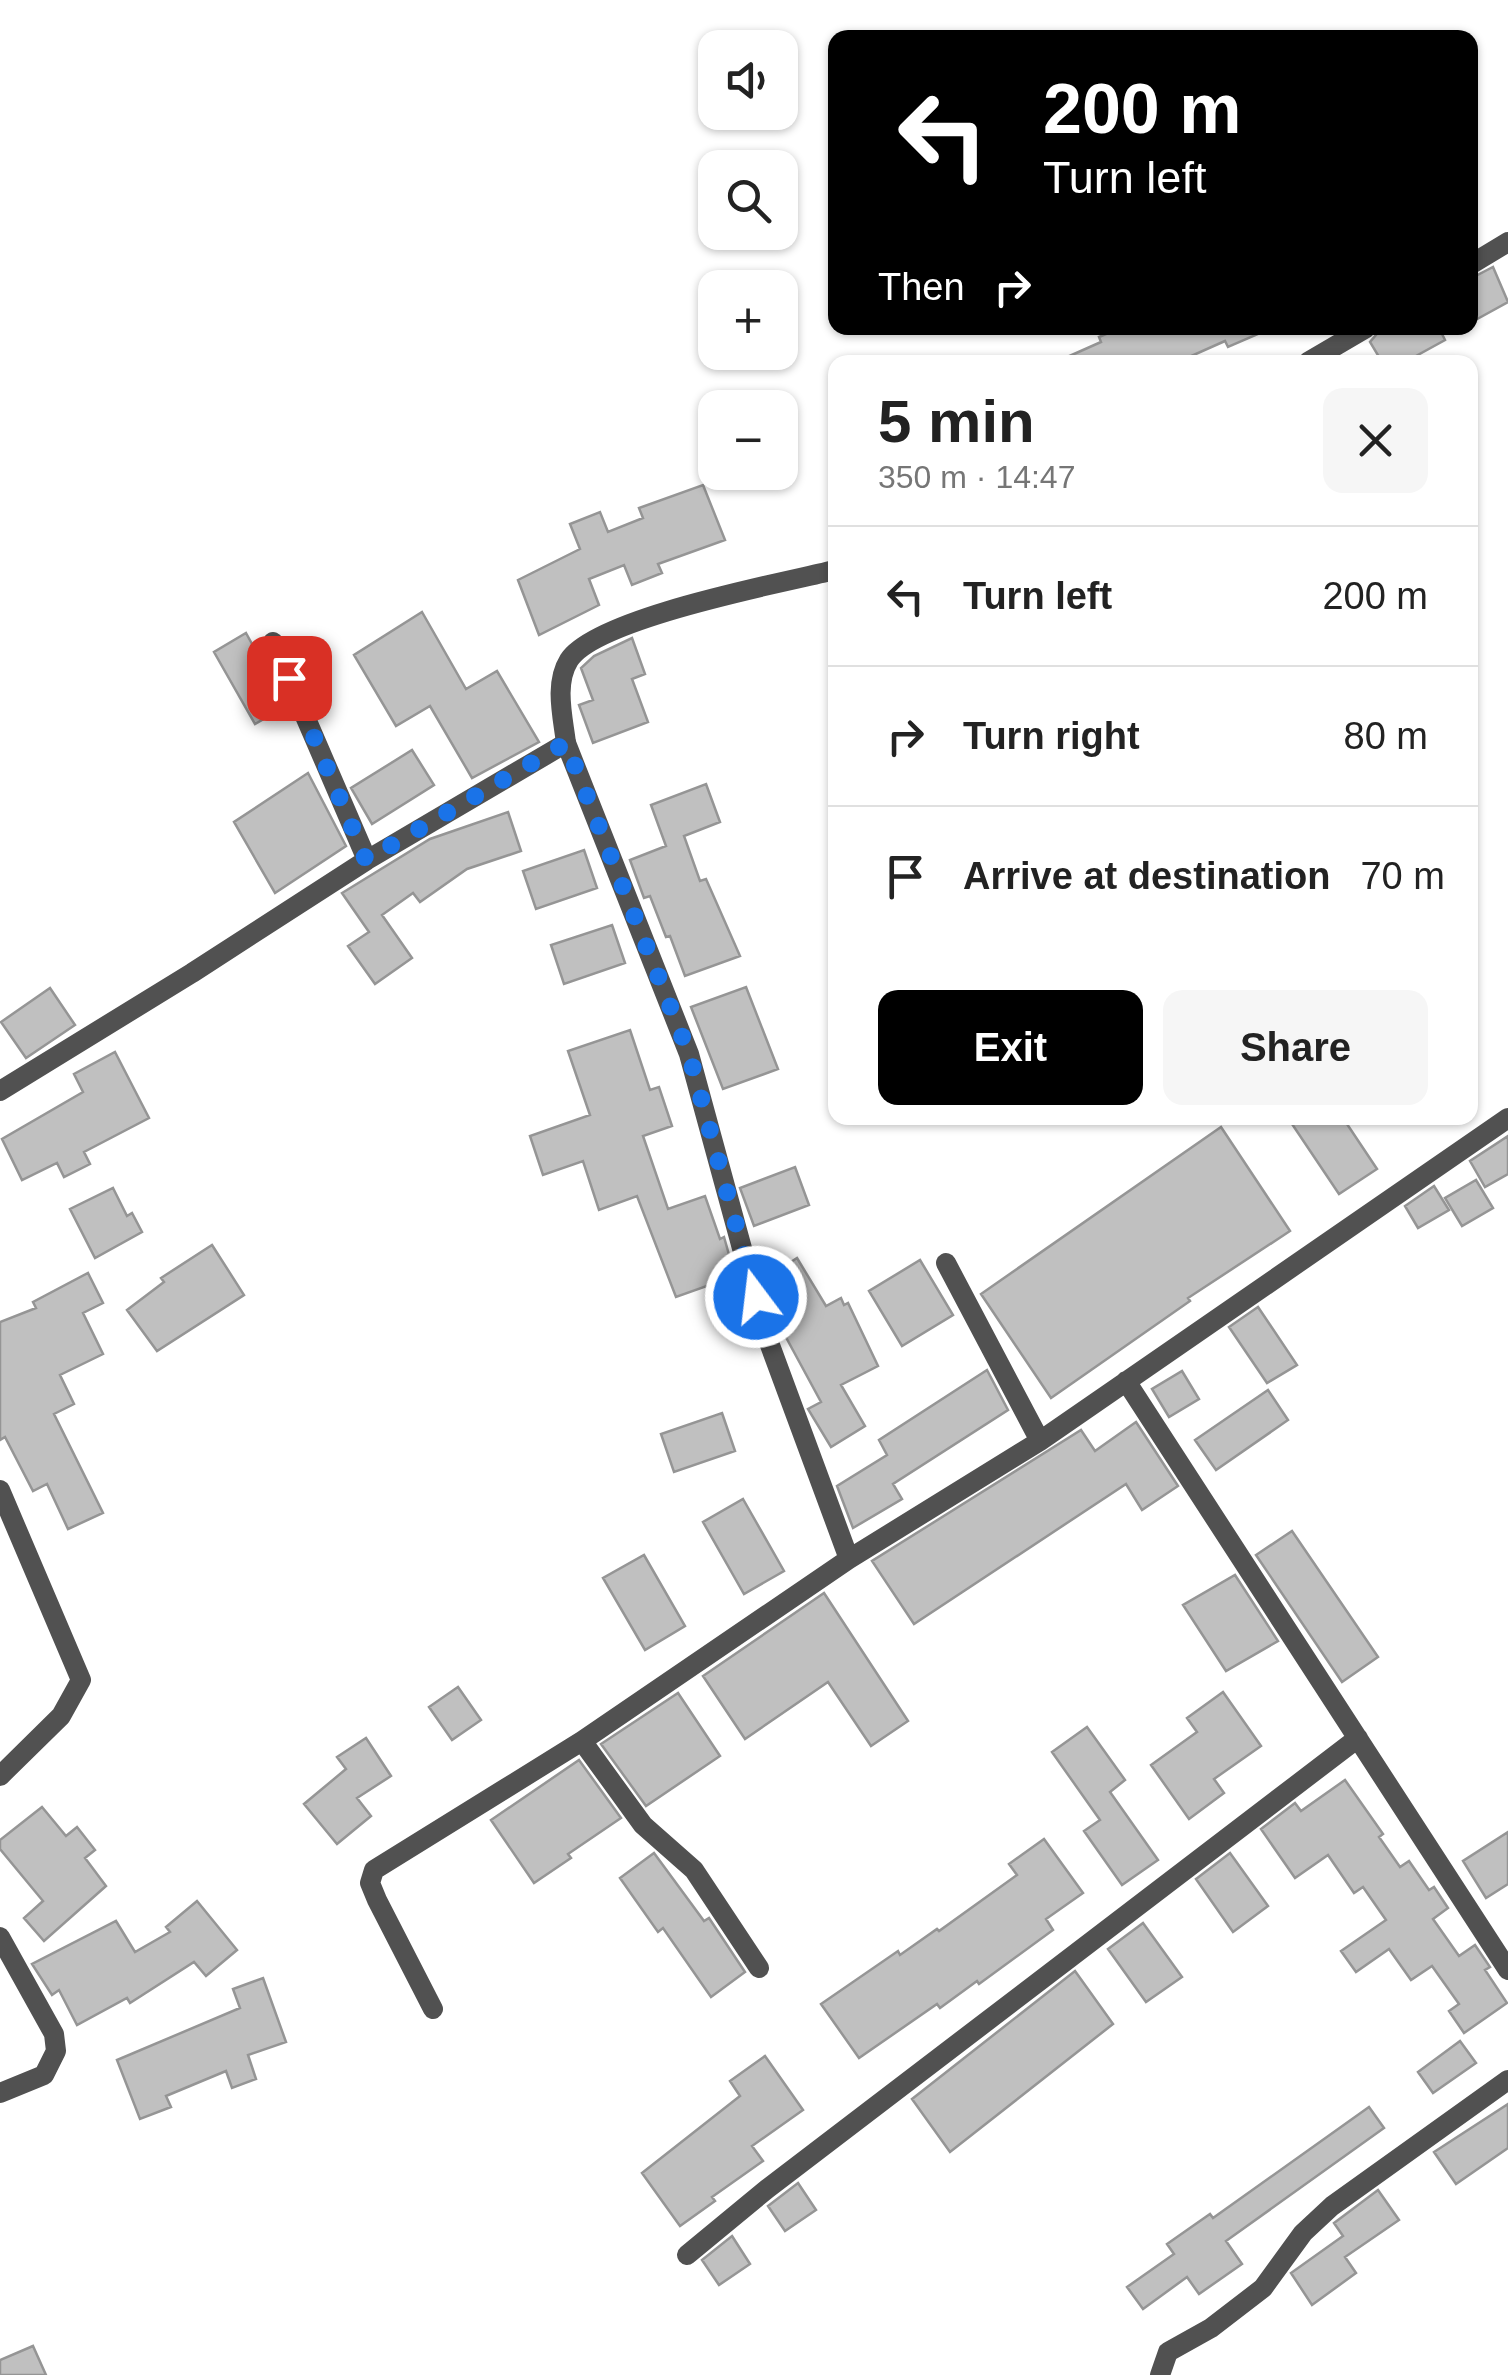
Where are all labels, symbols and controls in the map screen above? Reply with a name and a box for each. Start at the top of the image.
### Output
map controls [698,30,798,490]
button: sound [698,30,798,130]
icon: left [878,70,1008,200]
text: 200 m [1043,70,1241,148]
button: search [698,150,798,250]
text: Turn left [1043,152,1206,203]
icon: right [985,260,1040,315]
text: Then [878,266,965,308]
button: + [698,270,798,370]
text: 5 min [878,388,1035,455]
button: close [1323,388,1428,493]
button: − [698,390,798,490]
text: 350 m · 14:47 [878,459,1075,495]
icon: left [878,569,933,624]
text: Turn left [963,575,1112,617]
text: 200 m [1322,575,1428,617]
pin [247,636,332,721]
icon: arrive [262,651,317,706]
icon: right [878,709,933,764]
text: Turn right [963,715,1140,757]
text: 80 m [1344,715,1428,757]
icon: arrive [878,849,933,904]
text: Arrive at destination [963,855,1330,897]
text: 70 m [1360,855,1445,897]
button: Exit [878,990,1143,1105]
button: Share [1163,990,1428,1105]
position arrow [704,1245,808,1349]

